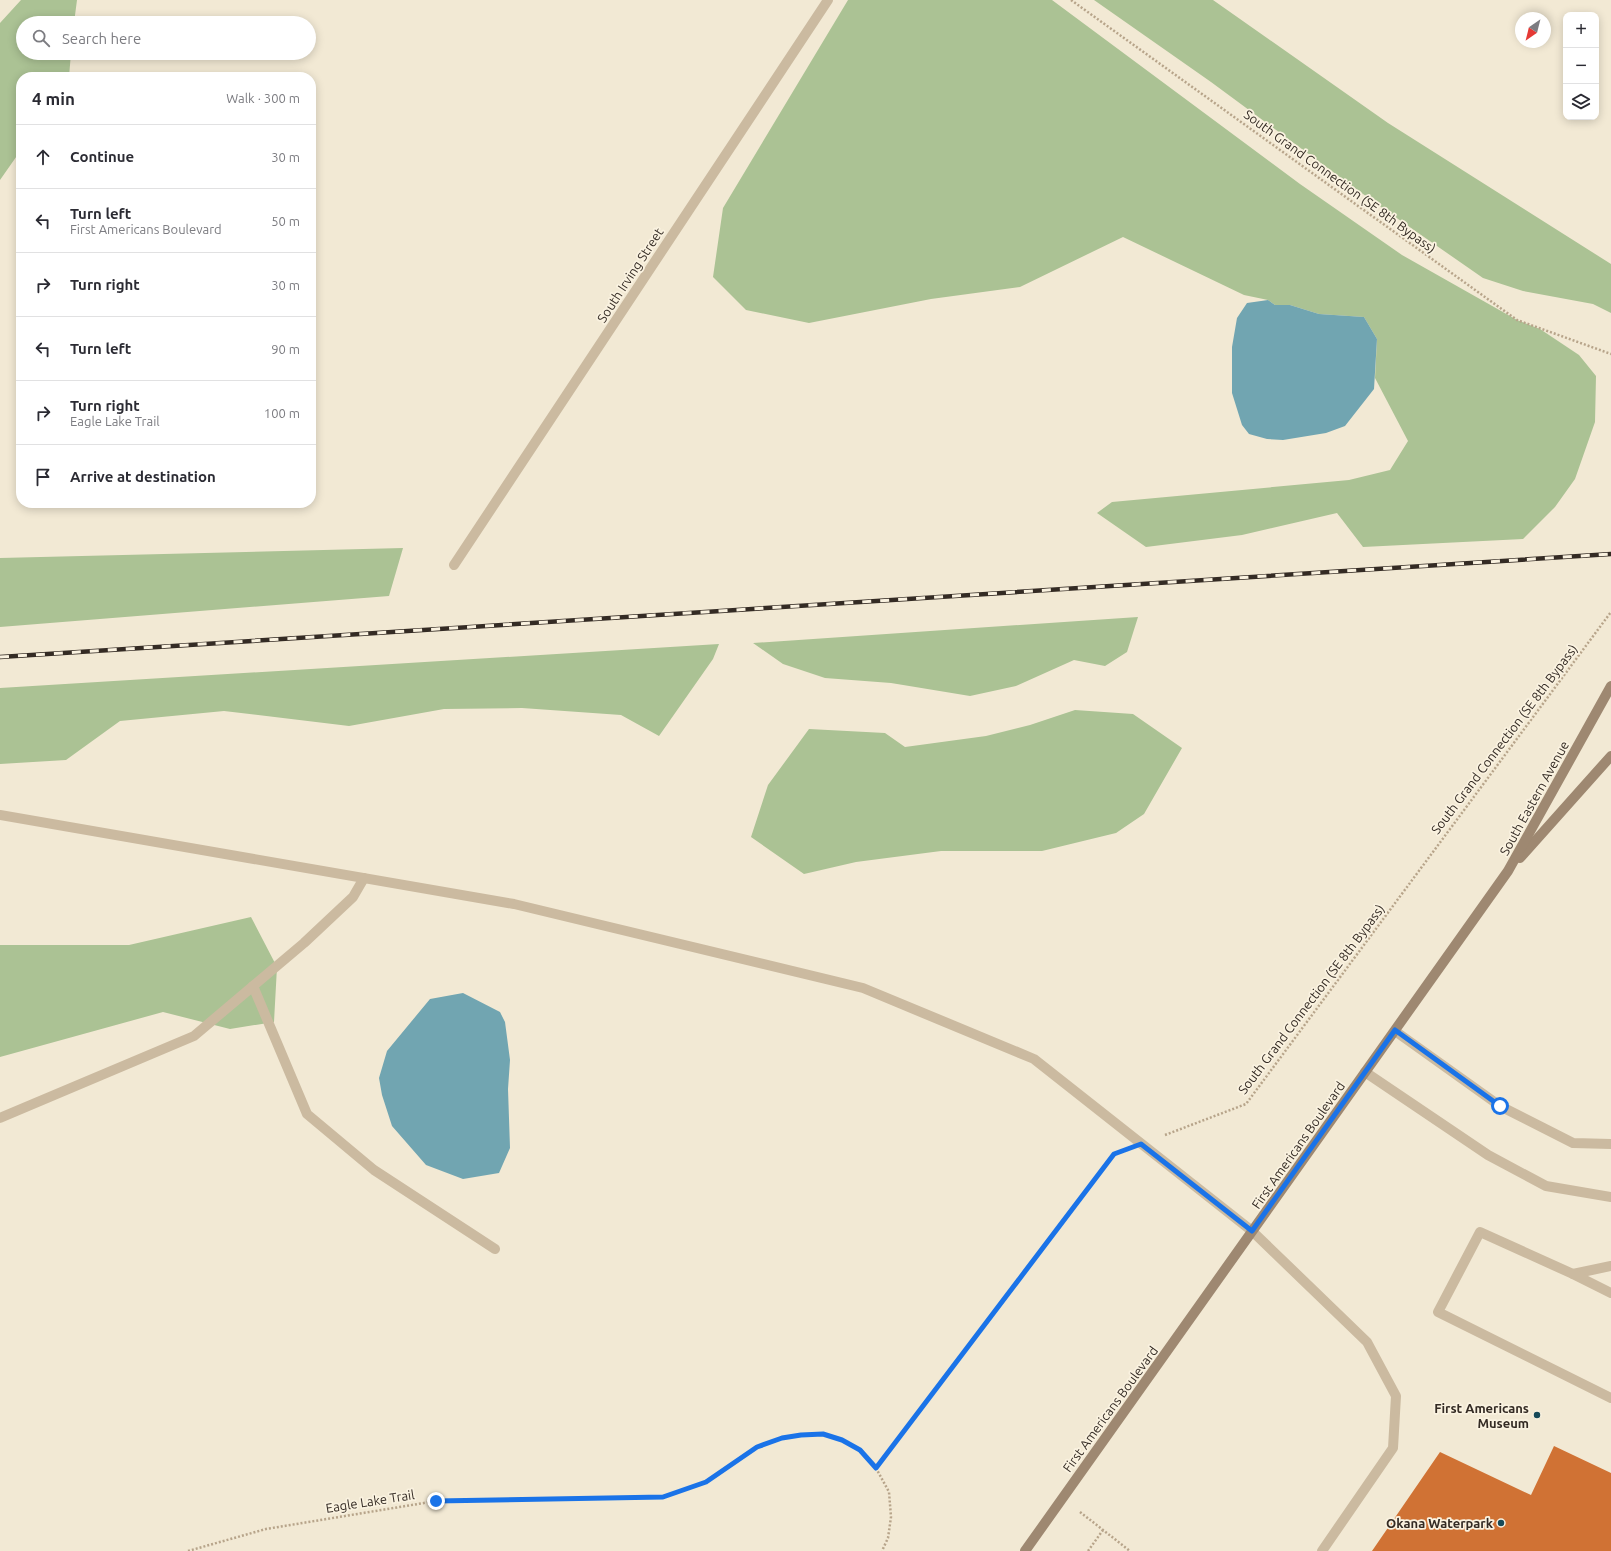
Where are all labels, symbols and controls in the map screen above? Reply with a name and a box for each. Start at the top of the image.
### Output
north arrow [1515,12,1551,48]
map controls [1563,12,1599,120]
button: + [1563,12,1599,48]
search box [16,16,316,60]
icon: search [30,27,52,49]
text: Search here [62,30,141,47]
button: − [1563,48,1599,84]
button: layers [1563,84,1599,120]
text: 4 min [32,89,75,108]
text: Walk · 300 m [226,91,300,105]
street label: South Grand Connection (SE 8th Bypass) [1241,107,1439,256]
icon: ahead [32,146,54,168]
text: Continue [70,148,134,165]
text: 30 m [271,150,300,164]
text: Turn left [70,205,131,222]
icon: left [32,210,54,232]
text: 50 m [271,214,300,228]
text: First Americans Boulevard [70,222,222,236]
street label: South Irving Street [594,225,666,325]
icon: right [32,274,54,296]
text: Turn right [70,276,140,293]
text: 30 m [271,278,300,292]
icon: left [32,338,54,360]
text: Turn left [70,340,131,357]
text: 90 m [271,342,300,356]
text: Turn right [70,397,140,414]
icon: right [32,402,54,424]
text: 100 m [264,406,300,420]
text: Eagle Lake Trail [70,414,160,428]
icon: arrive [32,466,54,488]
text: Arrive at destination [70,468,216,485]
street label: South Grand Connection (SE 8th Bypass) [1428,642,1581,837]
street label: South Eastern Avenue [1497,738,1571,858]
street label: South Grand Connection (SE 8th Bypass) [1235,902,1388,1097]
street label: First Americans Boulevard [1249,1079,1347,1211]
route start [1491,1097,1509,1115]
street label: First Americans Boulevard [1060,1344,1160,1474]
place label: First Americans Museum [1434,1401,1529,1430]
marker: First Americans Museum [1532,1410,1542,1420]
street label: Eagle Lake Trail [325,1487,416,1515]
route end [427,1492,445,1510]
place label: Okana Waterpark [1386,1516,1494,1530]
marker: Okana Waterpark [1496,1518,1506,1528]

